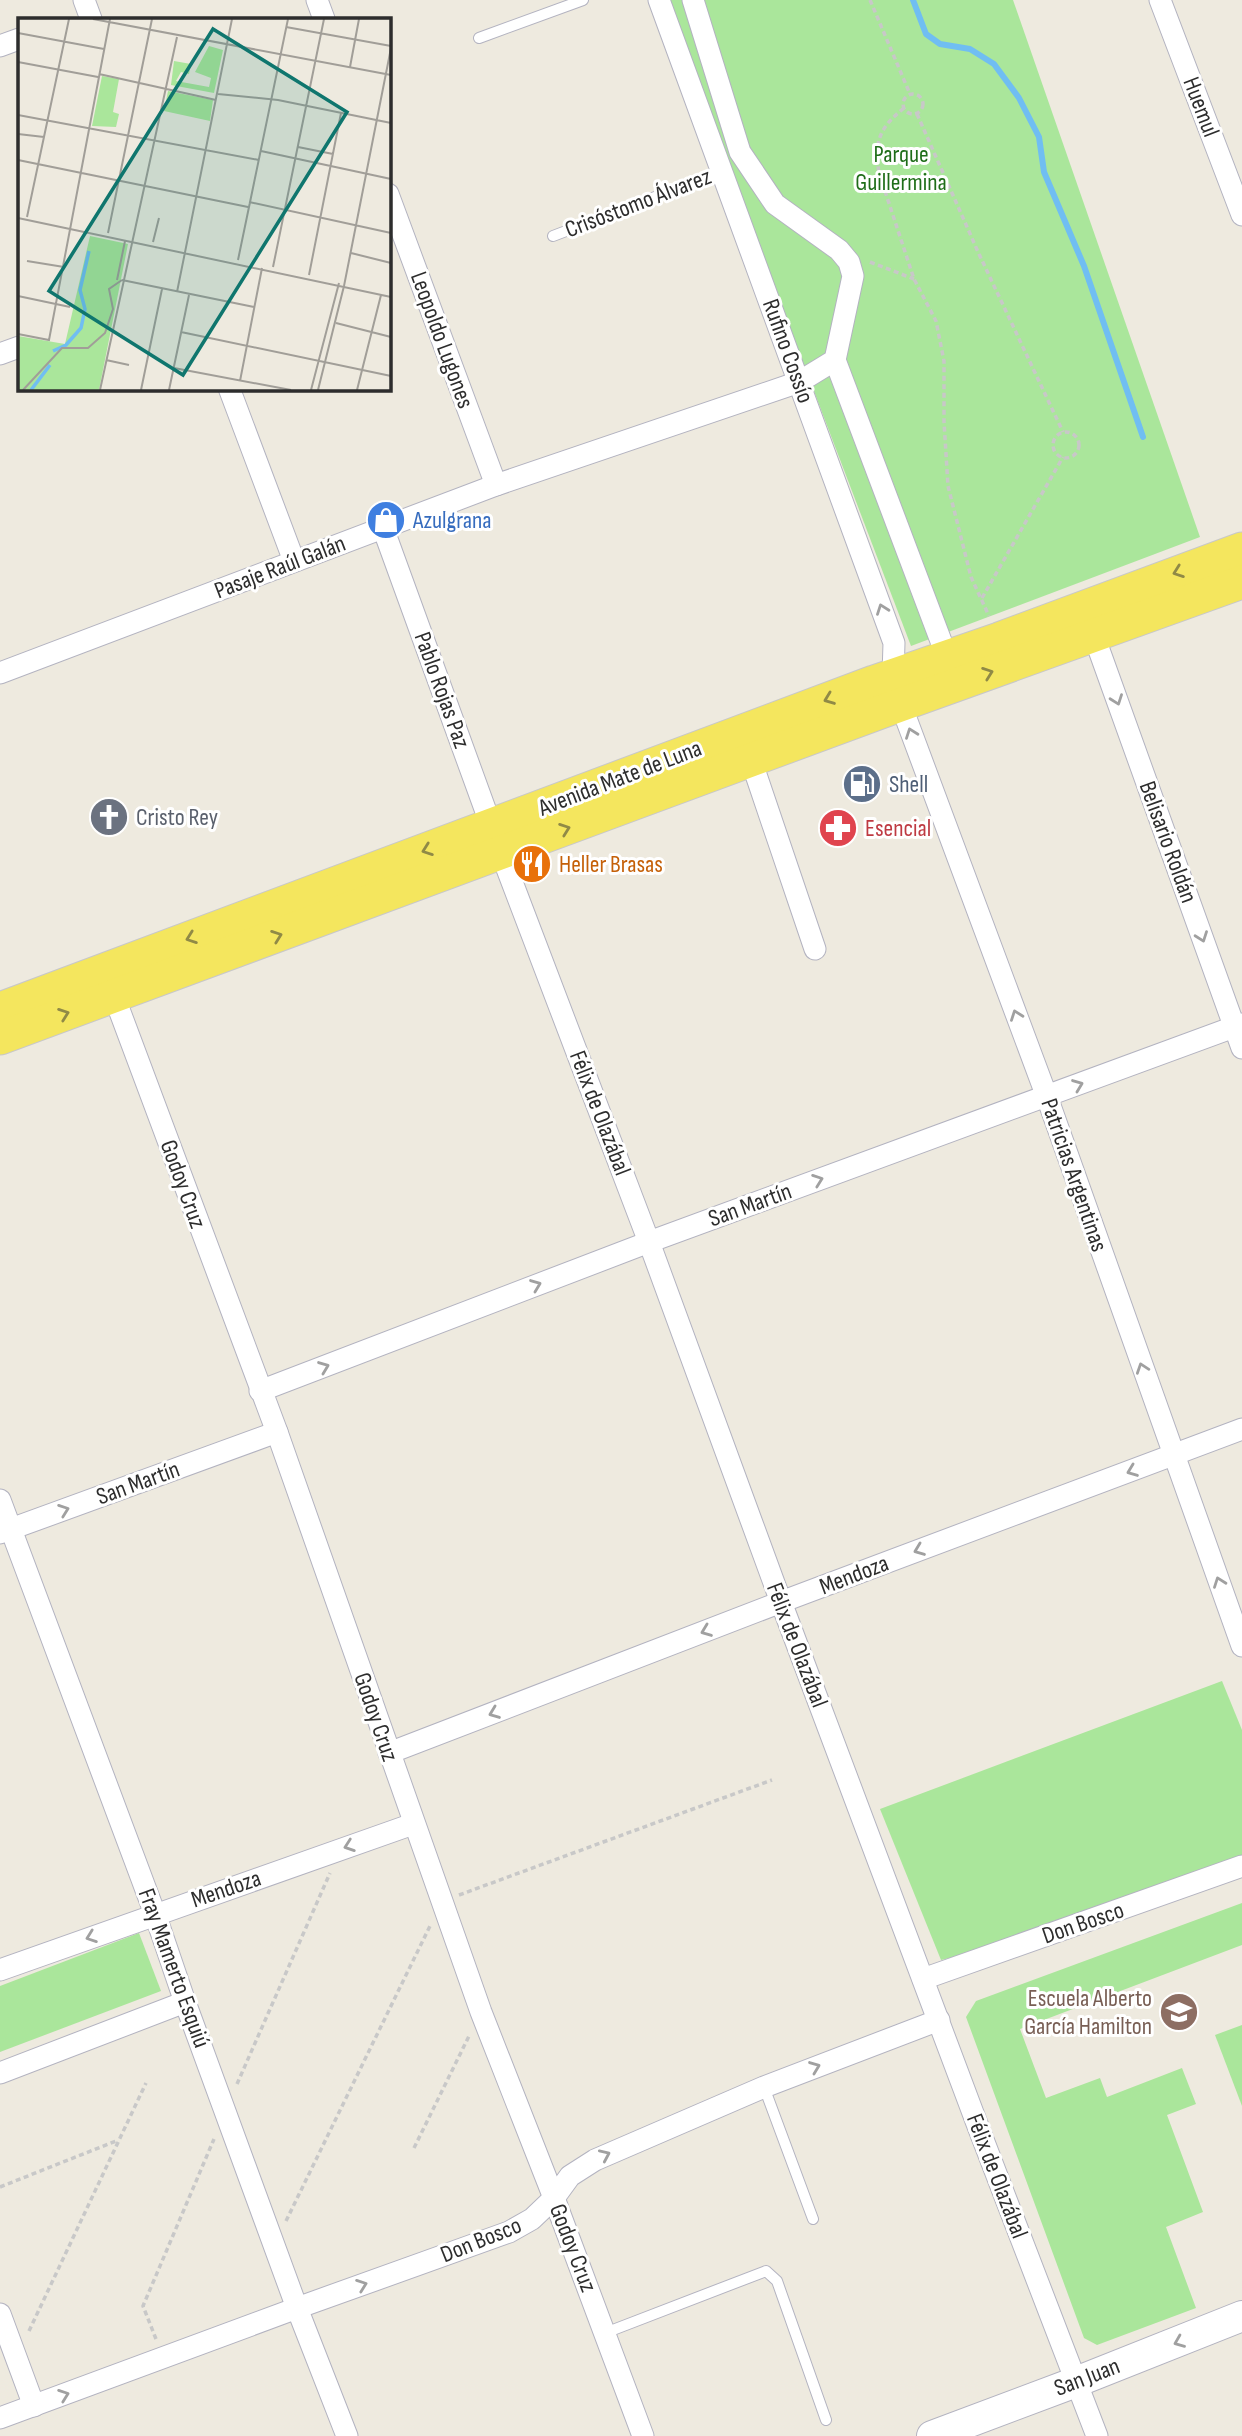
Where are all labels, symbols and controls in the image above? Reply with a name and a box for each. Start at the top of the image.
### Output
inset map [18,18,390,390]
street label: Huemul [1176,73,1226,141]
park label: Parque Guillermina [855,140,947,197]
street label: Crisóstomo Álvarez [561,162,716,244]
street label: Leopoldo Lugones [404,268,480,412]
street label: Rufino Cossío [756,295,820,407]
shop icon: Azulgrana [365,499,407,541]
place label: Azulgrana [412,506,491,535]
street label: Pasaje Raúl Galán [210,529,350,605]
one-way arrow [1173,564,1185,578]
one-way arrow [876,604,890,616]
street label: Pablo Rojas Paz [408,628,477,752]
one-way arrow [982,668,994,682]
one-way arrow [824,691,836,705]
one-way arrow [1109,693,1123,705]
one-way arrow [906,727,920,739]
street label: Avenida Mate de Luna [533,734,706,823]
fuel station icon: Shell [841,763,883,805]
place label: Shell [889,770,928,799]
street label: Belisario Roldán [1133,777,1203,907]
church icon: Cristo Rey [88,796,130,838]
place label: Cristo Rey [136,803,218,832]
pharmacy icon: Esencial [817,807,859,849]
place label: Esencial [865,814,931,843]
one-way arrow [558,823,570,837]
one-way arrow [422,842,434,856]
restaurant icon: Heller Brasas [511,843,553,885]
place label: Heller Brasas [559,850,663,879]
one-way arrow [186,930,198,944]
one-way arrow [271,930,283,944]
one-way arrow [1194,931,1208,943]
one-way arrow [57,1009,69,1023]
one-way arrow [1011,1010,1025,1022]
street label: Félix de Olazábal [563,1047,637,1179]
one-way arrow [1071,1079,1083,1093]
street label: Patricias Argentinas [1034,1095,1114,1255]
street label: Godoy Cruz [154,1136,212,1233]
one-way arrow [812,1174,824,1188]
street label: San Martín [704,1177,796,1233]
one-way arrow [530,1280,542,1294]
one-way arrow [317,1361,329,1375]
one-way arrow [1136,1362,1150,1374]
street label: San Martín [92,1455,184,1511]
one-way arrow [1127,1462,1139,1476]
one-way arrow [58,1504,70,1518]
one-way arrow [914,1542,926,1556]
street label: Mendoza [815,1549,893,1601]
one-way arrow [1213,1576,1227,1588]
street label: Félix de Olazábal [760,1579,834,1711]
one-way arrow [701,1623,713,1637]
street label: Godoy Cruz [347,1669,405,1766]
one-way arrow [489,1705,501,1719]
one-way arrow [343,1838,355,1852]
street label: Mendoza [187,1864,265,1914]
street label: Fray Mamerto Esquiú [132,1884,216,2052]
street label: Don Bosco [1038,1896,1128,1950]
one-way arrow [85,1929,97,1943]
place label: Escuela Alberto García Hamilton [1024,1984,1152,2041]
school or university icon: Escuela Alberto García Hamilton [1158,1991,1200,2033]
one-way arrow [808,2062,820,2076]
street label: Félix de Olazábal [960,2110,1034,2242]
one-way arrow [598,2149,610,2163]
street label: Godoy Cruz [543,2200,603,2296]
street label: Don Bosco [436,2211,526,2269]
one-way arrow [355,2279,367,2293]
one-way arrow [1173,2333,1185,2347]
street label: San Juan [1050,2351,1124,2403]
one-way arrow [57,2389,69,2403]

